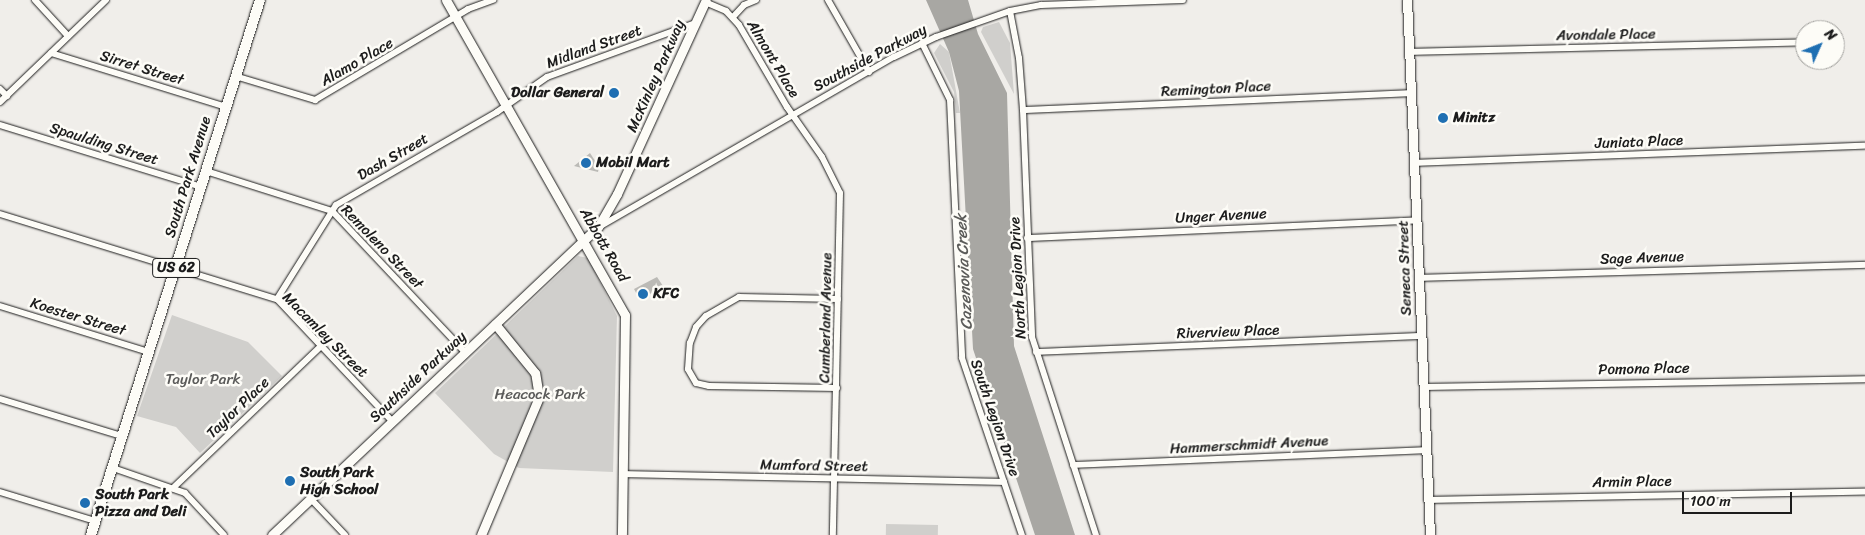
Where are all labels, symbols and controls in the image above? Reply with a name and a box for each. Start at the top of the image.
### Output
street label: McKinley Parkway [623,17,689,135]
street label: Almont Place [743,17,803,101]
north arrow [1795,20,1845,70]
street label: Southside Parkway [810,21,930,95]
street label: Midland Street [544,22,644,72]
text: N [1818,23,1843,47]
street label: Avondale Place [1556,25,1656,45]
street label: Alamo Place [318,34,396,90]
street label: Sirret Street [98,47,186,89]
street label: Remington Place [1161,77,1271,101]
place label: Dollar General [510,84,604,102]
marker: Dollar General [608,87,620,99]
place label: Minitz [1453,109,1495,127]
marker: Minitz [1437,112,1449,124]
street label: South Park Avenue [161,114,215,240]
street label: Spaulding Street [48,119,160,169]
street label: Dash Street [354,130,432,184]
street label: Juniata Place [1594,131,1684,153]
place label: Mobil Mart [596,154,669,172]
marker: Mobil Mart [580,157,592,169]
street label: Remoleno Street [337,201,427,293]
street label: Abbott Road [576,205,632,285]
street label: Unger Avenue [1175,205,1267,227]
water label: Cazenovia Creek [951,214,977,330]
street label: North Legion Drive [1006,217,1030,339]
street label: Seneca Street [1394,220,1416,316]
street label: Sage Avenue [1600,248,1684,268]
street label: Cumberland Avenue [816,253,836,383]
road number: US 62 [151,256,201,280]
place label: KFC [653,285,679,303]
marker: KFC [637,288,649,300]
street label: Macamley Street [279,289,371,381]
street label: Koester Street [28,294,128,340]
street label: Riverview Place [1176,321,1280,343]
street label: Southside Parkway [366,328,470,426]
street label: South Legion Drive [966,357,1024,479]
street label: Pomona Place [1598,359,1690,379]
park label: Taylor Park [166,371,240,389]
street label: Taylor Place [203,374,273,442]
park label: Heacock Park [495,386,585,404]
street label: Hammerschmidt Avenue [1169,432,1329,458]
street label: Mumford Street [760,456,868,476]
place label: South Park High School [300,463,378,498]
street label: Armin Place [1592,472,1672,492]
marker: South Park High School [284,475,296,487]
scale bar [1685,482,1795,514]
place label: South Park Pizza and Deli [95,485,186,520]
text: 100 m [1690,488,1731,514]
marker: South Park Pizza and Deli [79,497,91,509]

